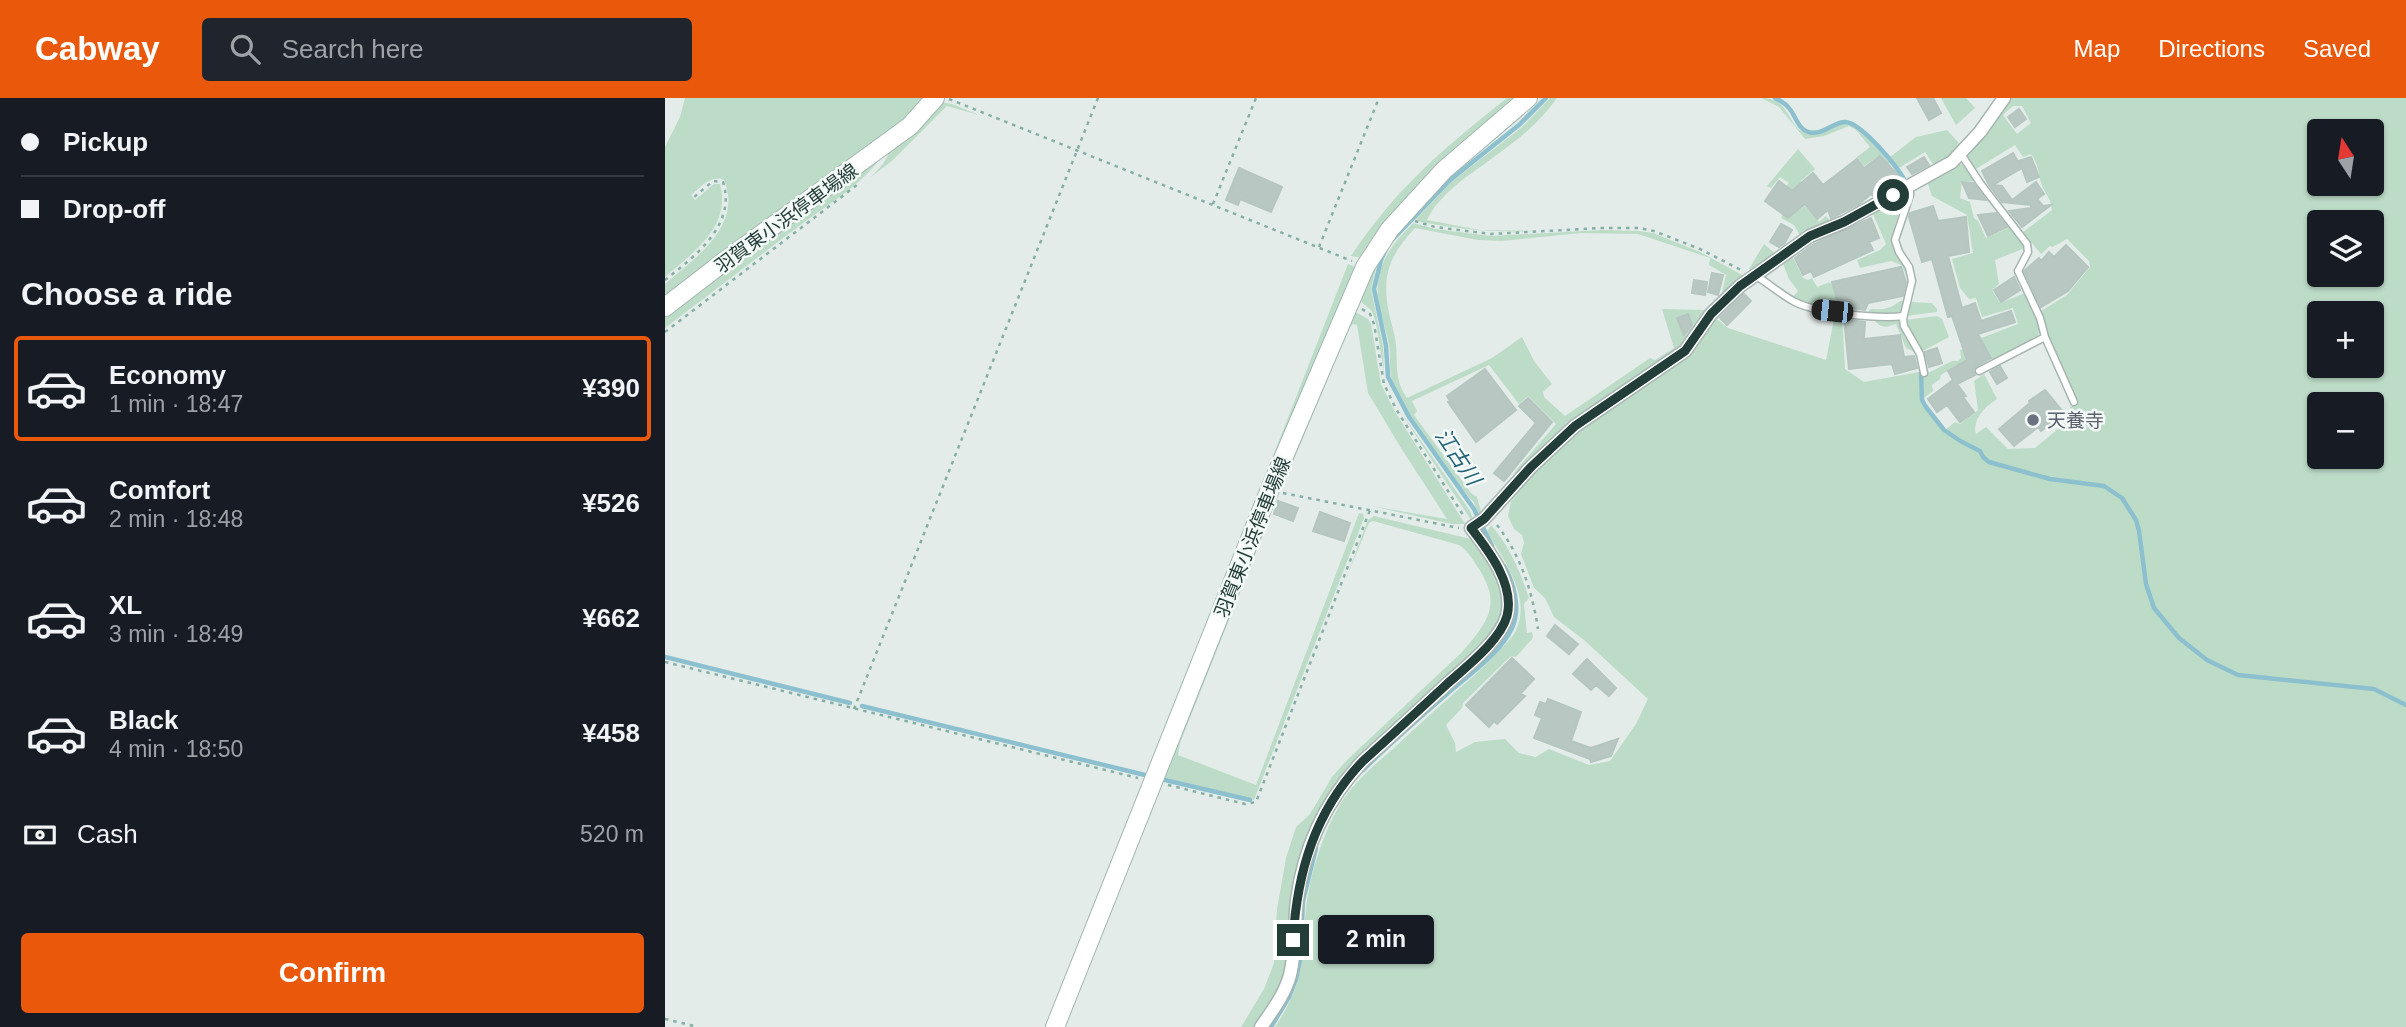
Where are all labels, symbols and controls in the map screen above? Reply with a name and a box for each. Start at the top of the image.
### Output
search box [202,18,692,81]
text: Cabway [35,30,160,67]
icon: search [226,30,264,68]
text: Search here [282,34,423,64]
text: Map [2074,35,2120,62]
text: Directions [2158,35,2265,62]
text: Saved [2303,35,2371,62]
north arrow [2307,119,2383,196]
map controls [2307,119,2384,469]
text: Pickup [63,127,148,157]
street label: 羽賀東小浜停車場線 [711,160,862,277]
route start [1877,179,1909,211]
text: Drop-off [63,194,166,224]
button: layers [2307,210,2384,287]
text: Choose a ride [21,276,233,312]
car [1811,298,1854,324]
button: + [2307,301,2384,378]
icon: car [25,357,88,420]
text: Economy [109,360,226,390]
text: ¥390 [582,373,640,403]
text: 1 min · 18:47 [109,391,243,417]
button: − [2307,392,2384,469]
place label: 天養寺 [2047,410,2104,431]
marker: 天養寺 [2025,412,2041,428]
water label: 江古川 [1431,424,1487,491]
street label: 羽賀東小浜停車場線 [1211,454,1294,620]
icon: car [25,472,88,535]
text: Comfort [109,475,210,505]
text: ¥526 [582,488,640,518]
text: 2 min · 18:48 [109,506,243,532]
icon: car [25,587,88,650]
text: XL [109,590,142,620]
text: ¥662 [582,603,640,633]
text: 3 min · 18:49 [109,621,243,647]
icon: car [25,702,88,765]
text: Black [109,705,178,735]
text: ¥458 [582,718,640,748]
text: 4 min · 18:50 [109,736,243,762]
icon: cash [21,816,59,854]
text: Cash [77,819,138,849]
text: 520 m [580,821,644,847]
callout: 2 min [1317,916,1433,964]
route end [1277,924,1309,956]
text: 2 min [1346,926,1406,952]
button: Confirm [21,933,644,1013]

